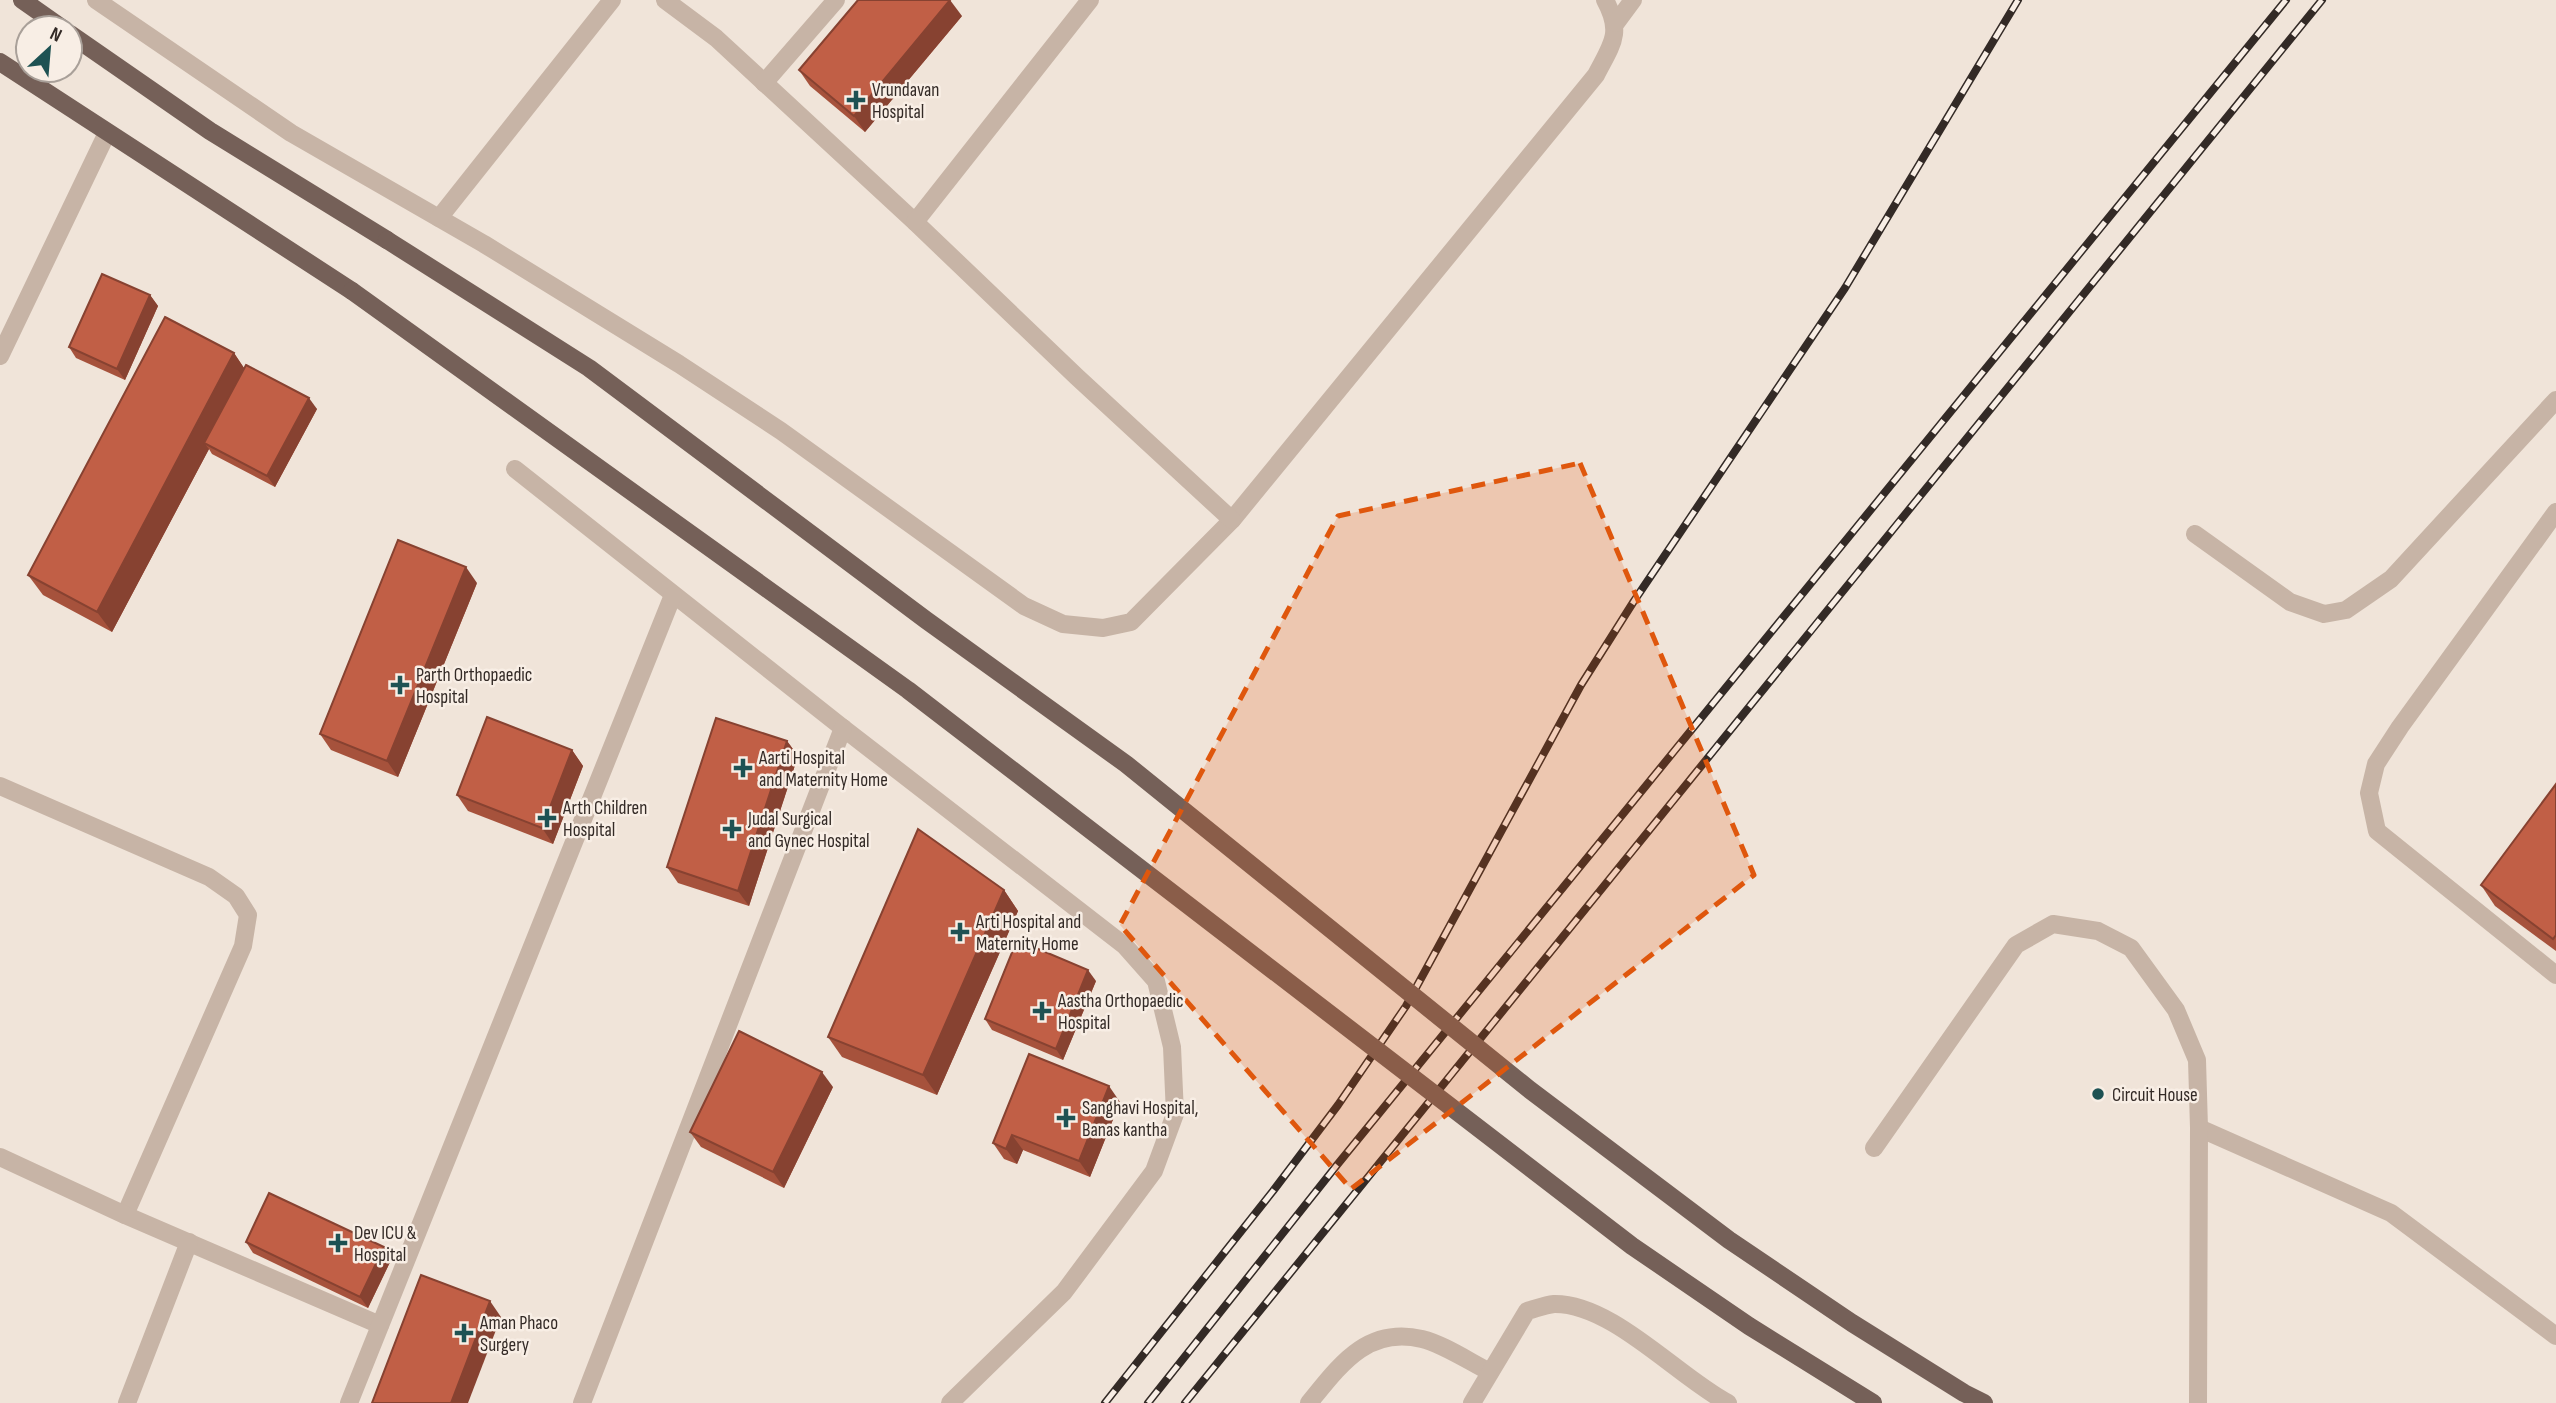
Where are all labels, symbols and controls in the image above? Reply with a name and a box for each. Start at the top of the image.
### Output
north arrow [14,14,84,84]
text: N [46,23,65,48]
place label: Vrundavan Hospital [872,79,939,124]
marker: Vrundavan Hospital [846,90,866,110]
place label: Parth Orthopaedic Hospital [416,664,532,709]
marker: Parth Orthopaedic Hospital [390,675,410,695]
place label: Aarti Hospital and Maternity Home [758,747,888,792]
marker: Aarti Hospital and Maternity Home [733,758,753,778]
place label: Arth Children Hospital [562,797,647,842]
marker: Arth Children Hospital [537,808,557,828]
place label: Judal Surgical and Gynec Hospital [747,808,870,853]
marker: Judal Surgical and Gynec Hospital [722,819,742,839]
place label: Arti Hospital and Maternity Home [975,911,1081,956]
marker: Arti Hospital and Maternity Home [950,922,970,942]
place label: Aastha Orthopaedic Hospital [1057,990,1184,1035]
marker: Aastha Orthopaedic Hospital [1032,1001,1052,1021]
place label: Circuit House [2112,1084,2198,1107]
marker: Circuit House [2090,1086,2106,1102]
place label: Sanghavi Hospital, Banas kantha [1082,1097,1198,1142]
marker: Sanghavi Hospital, Banas kantha [1056,1108,1076,1128]
place label: Dev ICU & Hospital [354,1222,417,1267]
marker: Dev ICU & Hospital [328,1233,348,1253]
place label: Aman Phaco Surgery [479,1312,558,1357]
marker: Aman Phaco Surgery [454,1323,474,1343]

